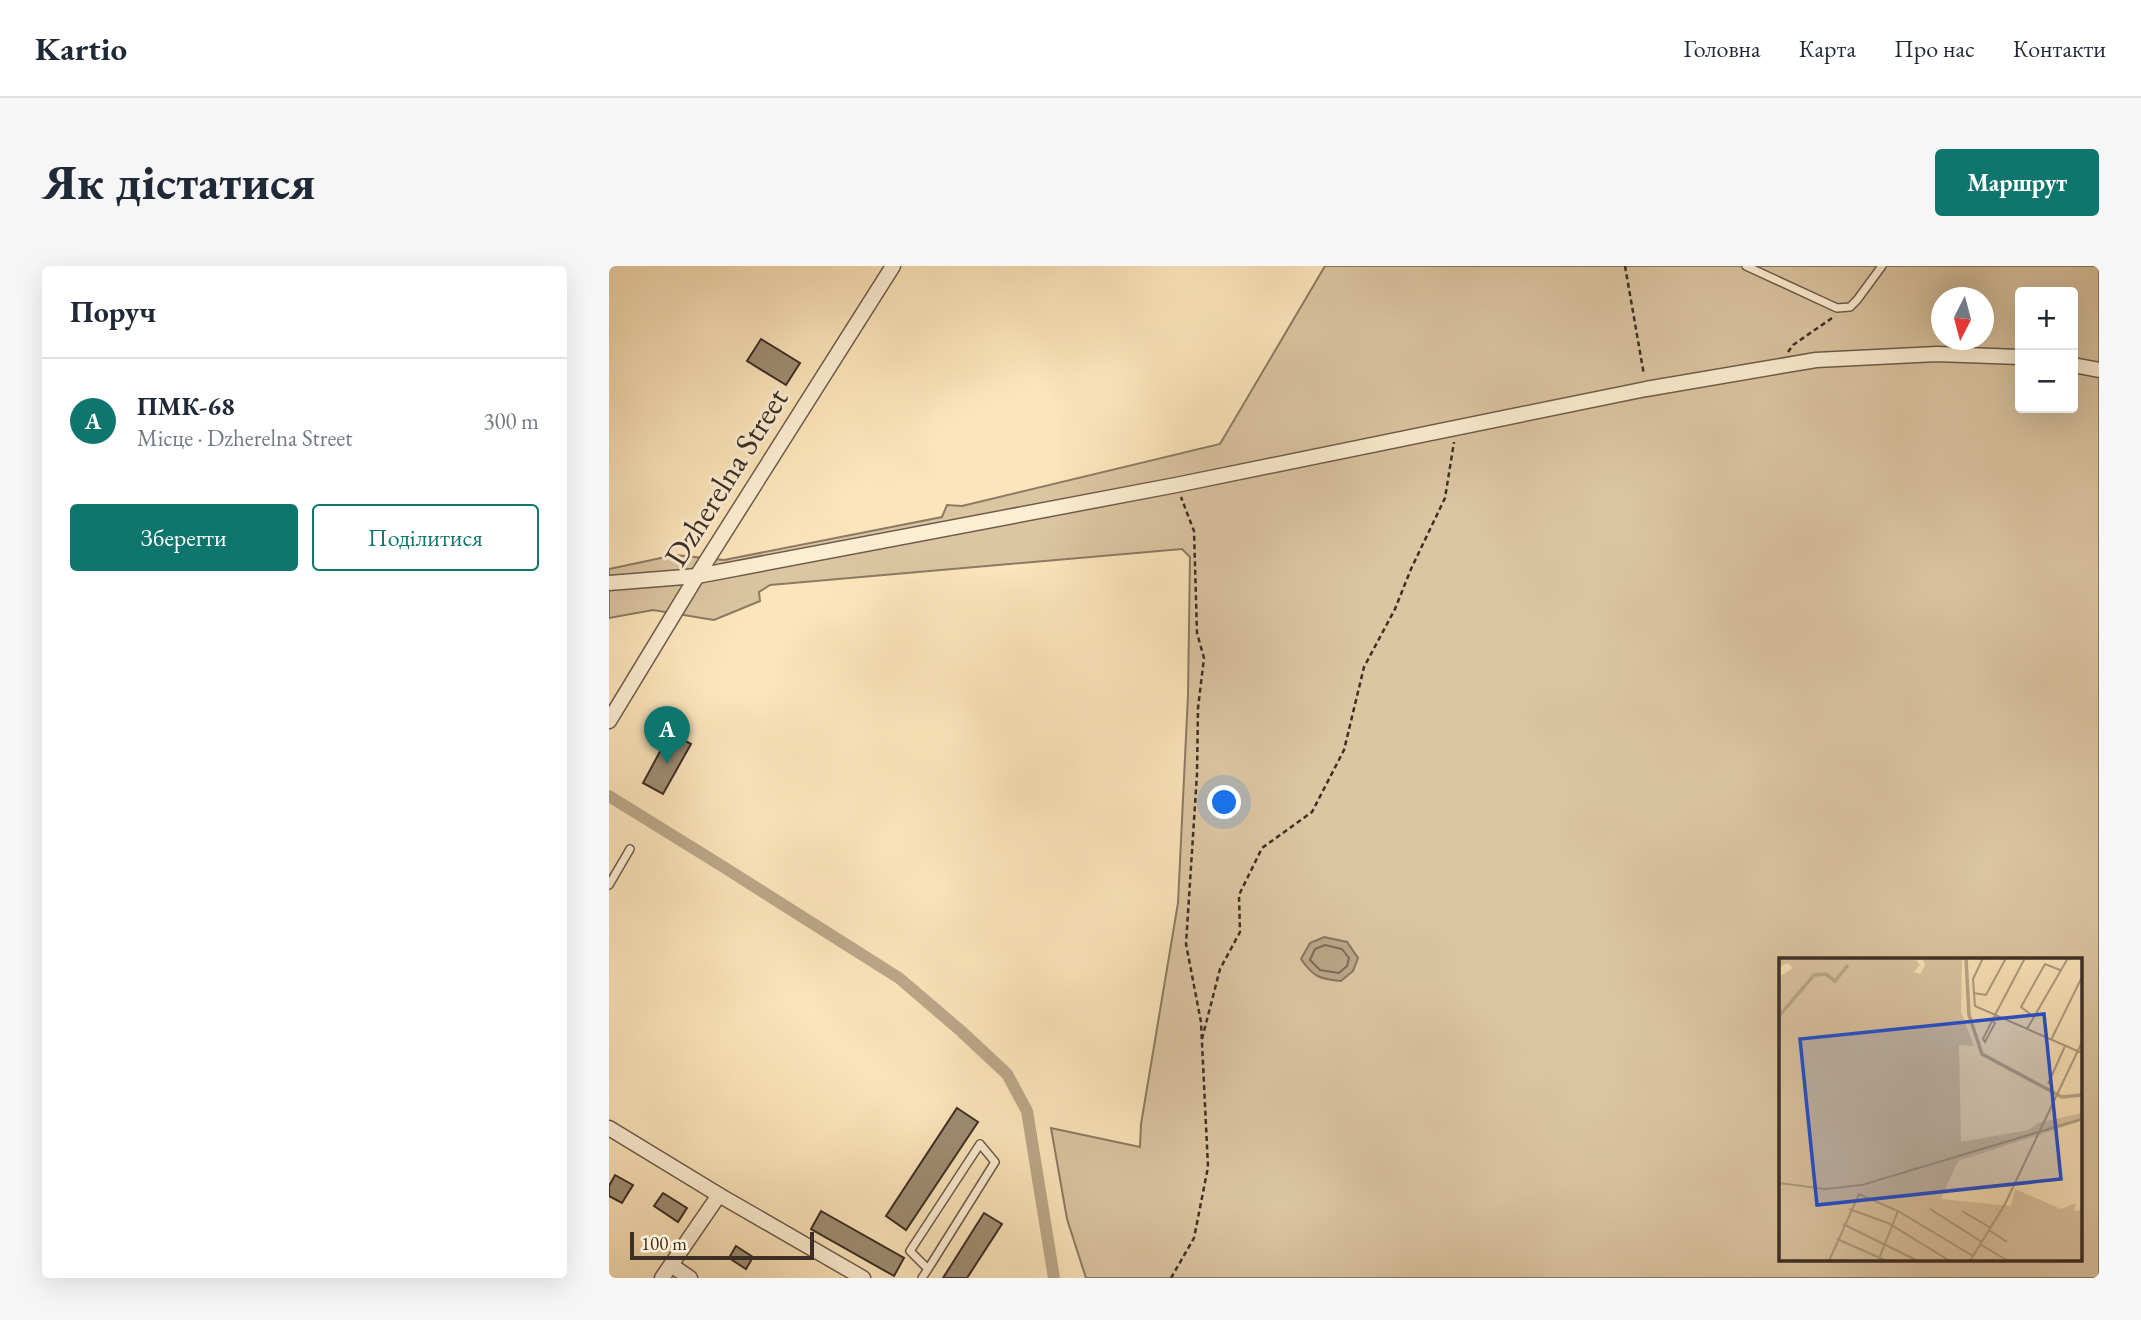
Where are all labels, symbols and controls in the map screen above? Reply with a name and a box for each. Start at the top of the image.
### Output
text: Kartio [35,27,127,70]
text: Головна [1683,33,1761,64]
text: Карта [1799,33,1856,64]
text: Про нас [1894,33,1975,64]
text: Контакти [2013,33,2106,64]
button: Маршрут [1935,149,2099,216]
text: Як дістатися [42,150,316,214]
north arrow [1931,287,1994,350]
map controls [2015,287,2078,413]
button: + [2015,287,2078,350]
text: Поруч [70,292,156,331]
button: − [2015,350,2078,413]
street label: Dzherelna Street [655,380,797,574]
text: ПМК-68 [137,389,235,423]
text: A [85,406,101,436]
text: 300 m [483,406,539,436]
text: Місце · Dzherelna Street [137,423,352,453]
button: Зберегти [70,504,298,571]
button: Поділитися [312,504,539,571]
pin: A [644,706,690,764]
your location [1207,785,1241,819]
inset map [1779,958,2081,1261]
scale bar [630,1229,814,1261]
text: 100 m [641,1231,687,1256]

